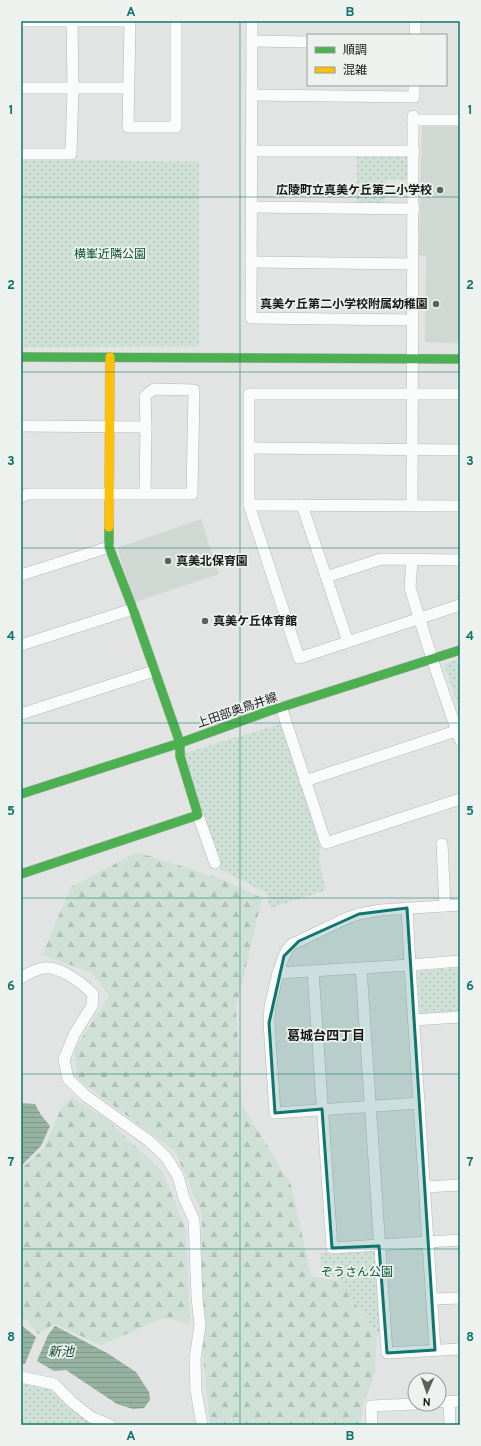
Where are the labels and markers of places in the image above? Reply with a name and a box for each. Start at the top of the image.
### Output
place label: 広陵町立真美ケ丘第二小学校 [276,183,432,199]
marker: 広陵町立真美ケ丘第二小学校 [435,185,445,195]
place label: 真美ケ丘第二小学校附属幼稚園 [260,297,428,313]
marker: 真美ケ丘第二小学校附属幼稚園 [431,299,441,309]
place label: 真美北保育園 [176,554,248,570]
marker: 真美北保育園 [163,556,173,566]
place label: 真美ケ丘体育館 [213,614,297,630]
marker: 真美ケ丘体育館 [200,616,210,626]

